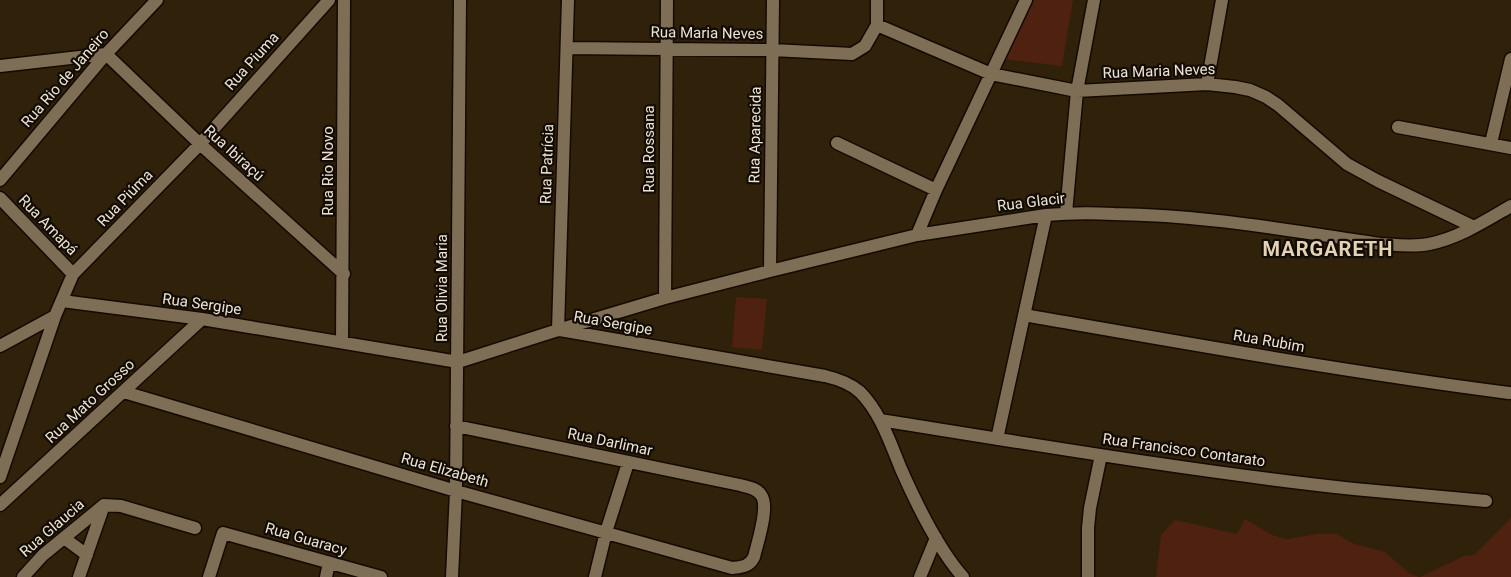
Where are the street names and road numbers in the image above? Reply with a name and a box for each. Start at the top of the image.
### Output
street label: Rua Maria Neves [651,23,763,43]
street label: Rua Rio de Janeiro [17,25,113,131]
street label: Rua Piuma [221,28,283,94]
street label: Rua Maria Neves [1102,60,1216,82]
street label: Rua Aparecida [745,86,765,184]
street label: Rua Rossana [640,105,658,193]
street label: Rua Ibiraçú [200,121,268,185]
street label: Rua Patrícia [537,124,557,204]
street label: Rua Rio Novo [319,126,337,216]
street label: Rua Piúma [93,166,157,230]
street label: Rua Glacir [996,189,1066,215]
street label: Rua Amapá [15,191,81,259]
street label: Rua Olivia Maria [433,234,451,342]
street label: Rua Sergipe [161,290,243,318]
street label: Rua Sergipe [572,307,654,339]
street label: Rua Rubim [1232,326,1306,356]
street label: Rua Mato Grosso [42,355,138,447]
street label: Rua Darlimar [566,424,654,460]
street label: Rua Francisco Contarato [1102,430,1266,470]
street label: Rua Elizabeth [399,449,491,491]
street label: Rua Glaucia [16,495,88,561]
street label: Rua Guaracy [263,519,349,559]

